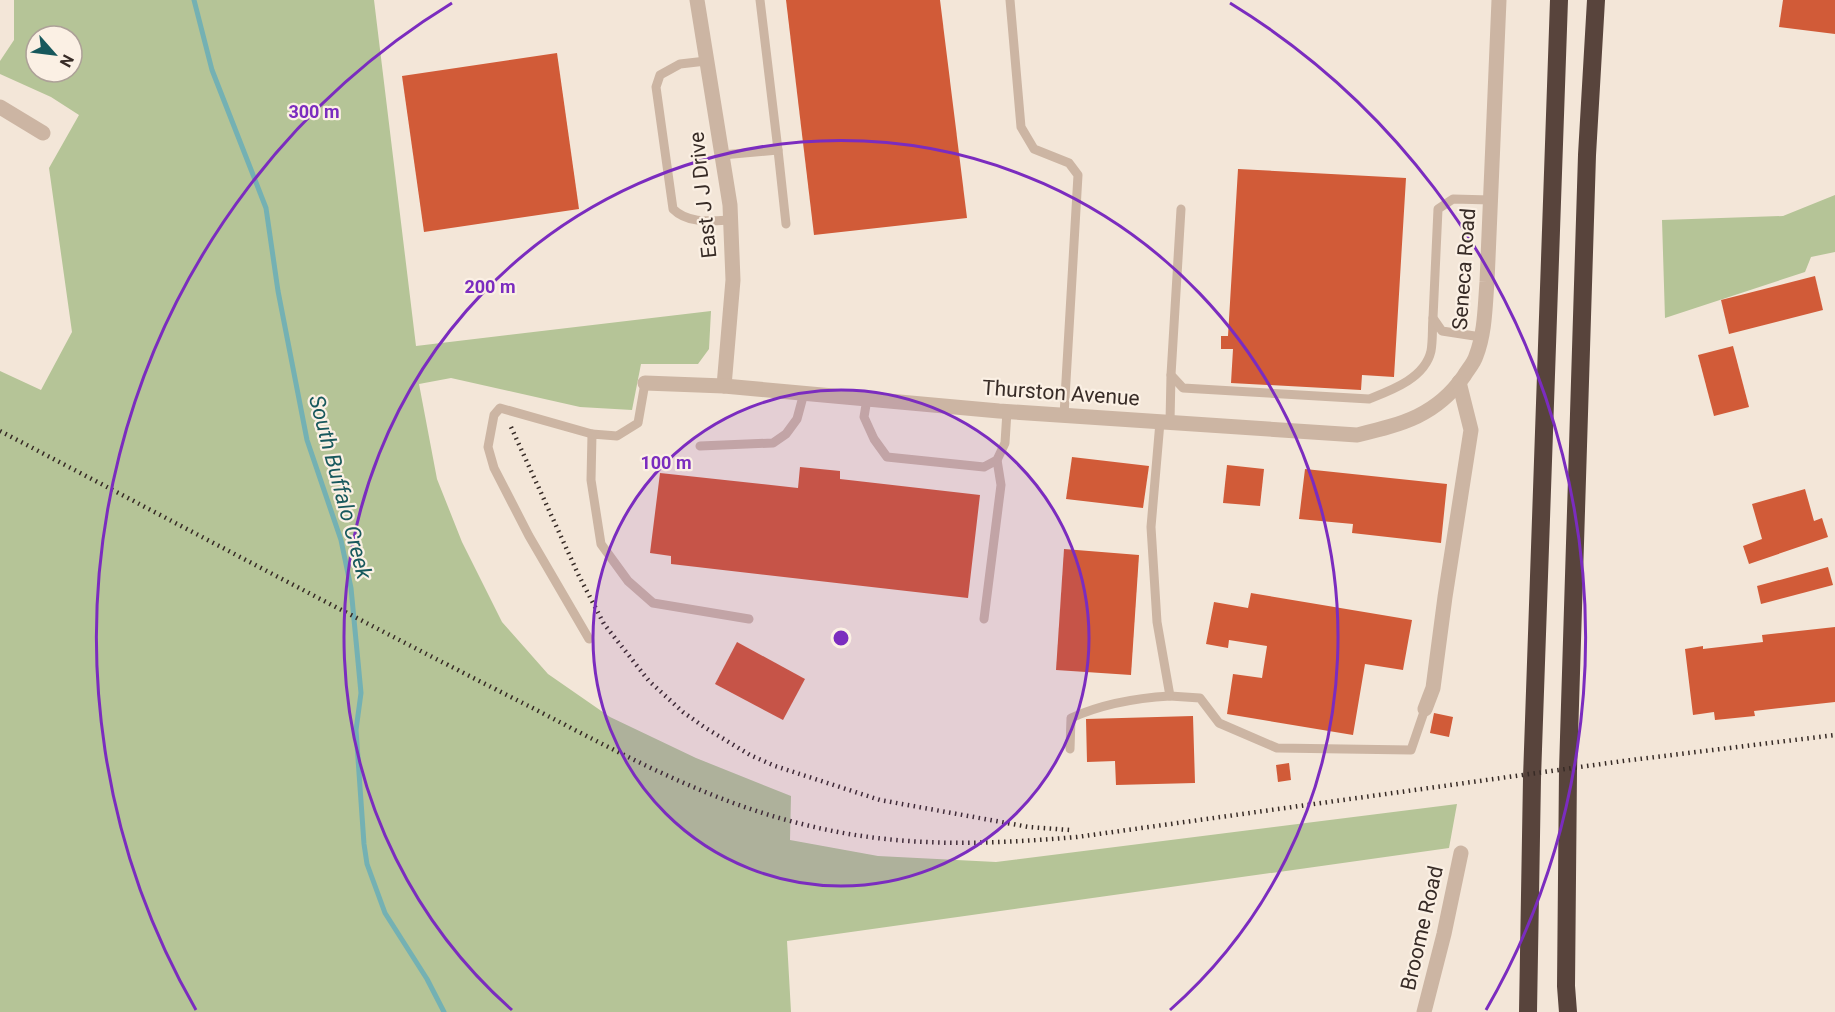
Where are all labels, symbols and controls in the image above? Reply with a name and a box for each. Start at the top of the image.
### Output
north arrow [24,24,84,84]
text: N [56,51,78,70]
text: 300 m [288,101,340,122]
street label: East J J Drive [684,131,722,259]
street label: Seneca Road [1448,207,1480,331]
text: 200 m [464,276,516,297]
street label: Thurston Avenue [981,376,1141,410]
water label: South Buffalo Creek [304,392,377,583]
text: 100 m [640,452,692,473]
centre of rings [831,628,851,648]
street label: Broome Road [1396,863,1448,993]

